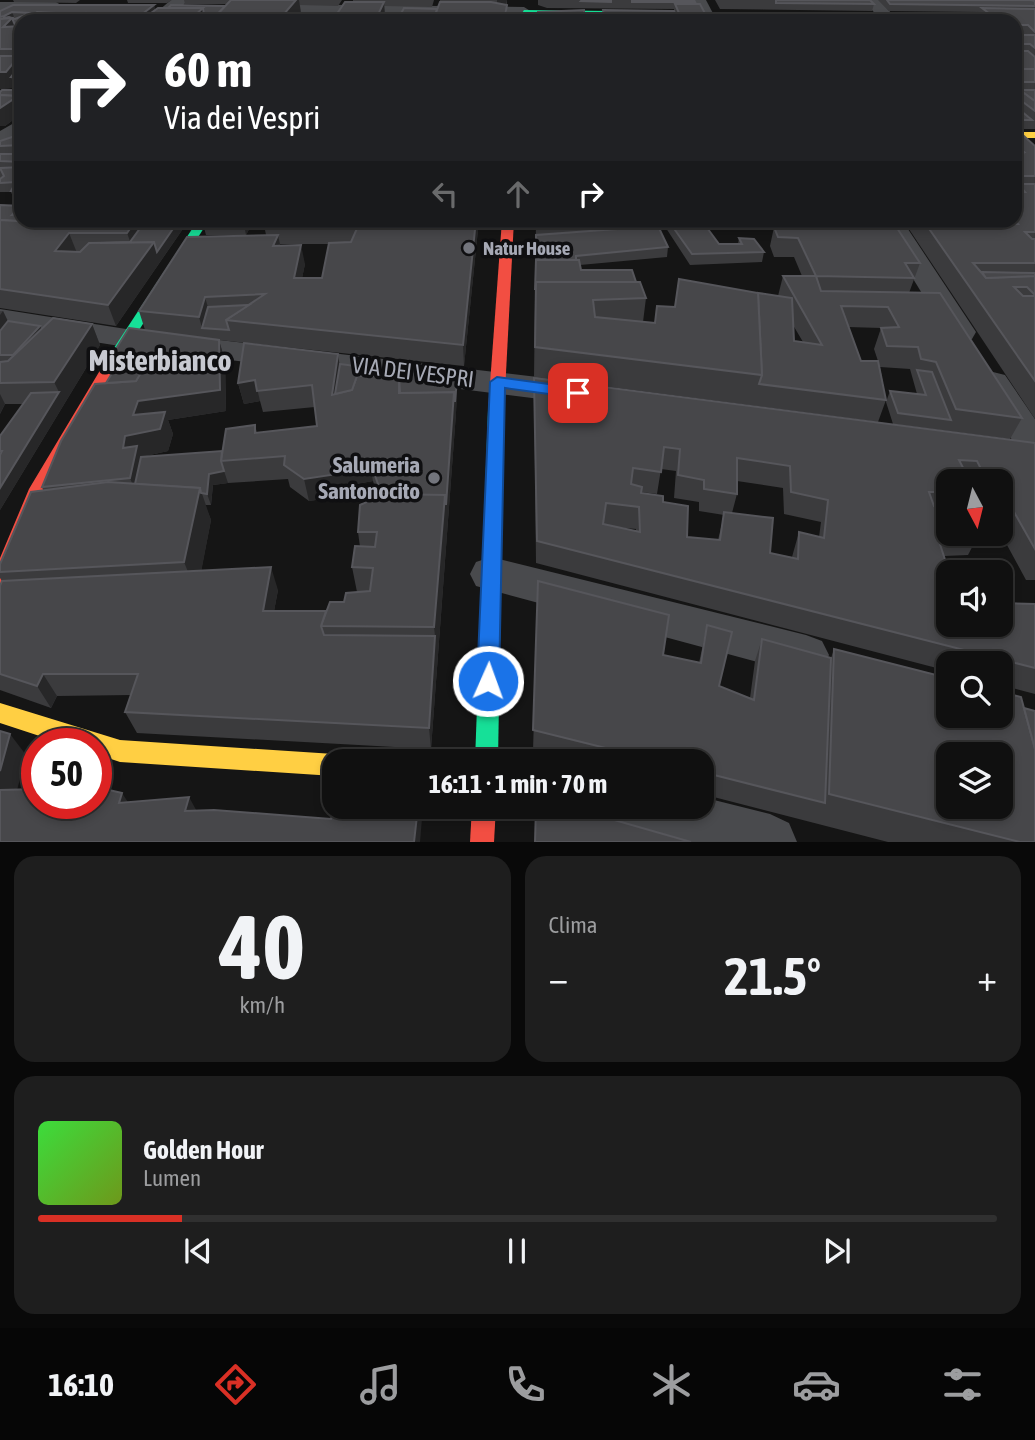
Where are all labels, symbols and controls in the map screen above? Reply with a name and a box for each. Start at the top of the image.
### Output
text: 60 m [164,41,252,97]
icon: right [49,42,140,133]
text: Via dei Vespri [164,99,320,136]
icon: left [426,175,464,213]
icon: ahead [499,175,537,213]
icon: right [572,175,610,213]
place label: Natur House [483,237,571,259]
marker: Natur House [461,240,477,256]
district label: Misterbianco [88,343,232,377]
street label: VIA DEI VESPRI [351,352,475,392]
pin [548,363,608,423]
icon: arrive [559,374,597,412]
place label: Salumeria Santonocito [318,452,420,504]
north arrow [936,469,1013,546]
map controls [936,469,1013,819]
marker: Salumeria Santonocito [426,470,442,486]
button: sound [936,560,1013,637]
position arrow [451,644,525,718]
button: search [936,651,1013,728]
speed limit sign: 50 [21,728,112,819]
button: layers [936,742,1013,819]
text: 16:11 · 1 min · 70 m [429,769,607,799]
text: 40 [219,894,305,998]
text: Clima [549,912,598,938]
text: 21.5° [724,946,821,1006]
text: − [549,956,568,999]
text: + [977,956,997,999]
text: km/h [239,992,285,1018]
text: Golden Hour [143,1135,263,1165]
text: Lumen [143,1165,201,1191]
icon: previous [179,1232,217,1270]
icon: pause [498,1232,536,1270]
icon: next [818,1232,856,1270]
icon: directions [211,1360,260,1409]
icon: music [356,1360,405,1409]
icon: phone [501,1360,550,1409]
icon: climate [647,1360,696,1409]
icon: car [792,1360,841,1409]
icon: filters [938,1360,987,1409]
text: 16:10 [48,1366,114,1403]

